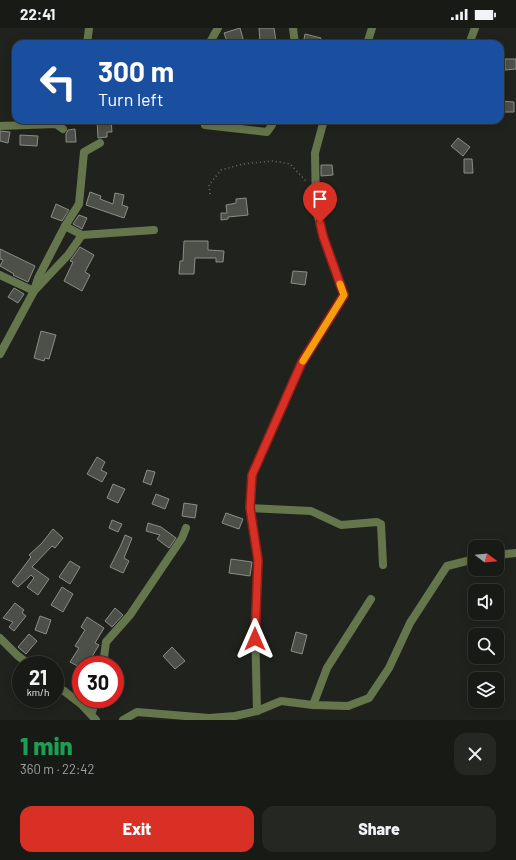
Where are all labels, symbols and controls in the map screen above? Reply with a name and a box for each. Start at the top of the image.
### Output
text: 22:41 [20,5,55,23]
text: 300 m [98,54,174,88]
icon: left [32,56,84,108]
text: Turn left [98,88,164,110]
pin [303,182,337,223]
icon: arrive [309,188,331,210]
north arrow [468,540,504,576]
map controls [468,540,504,708]
button: sound [468,584,504,620]
position arrow [234,618,276,660]
button: search [468,628,504,664]
speed limit sign: 30 [72,656,124,708]
text: 21 [29,665,47,689]
button: layers [468,672,504,708]
text: km/h [27,686,49,698]
text: 1 min [20,731,73,760]
button: close [454,733,496,775]
text: 360 m · 22:42 [20,761,95,777]
button: Exit [20,806,254,852]
button: Share [262,806,496,852]

